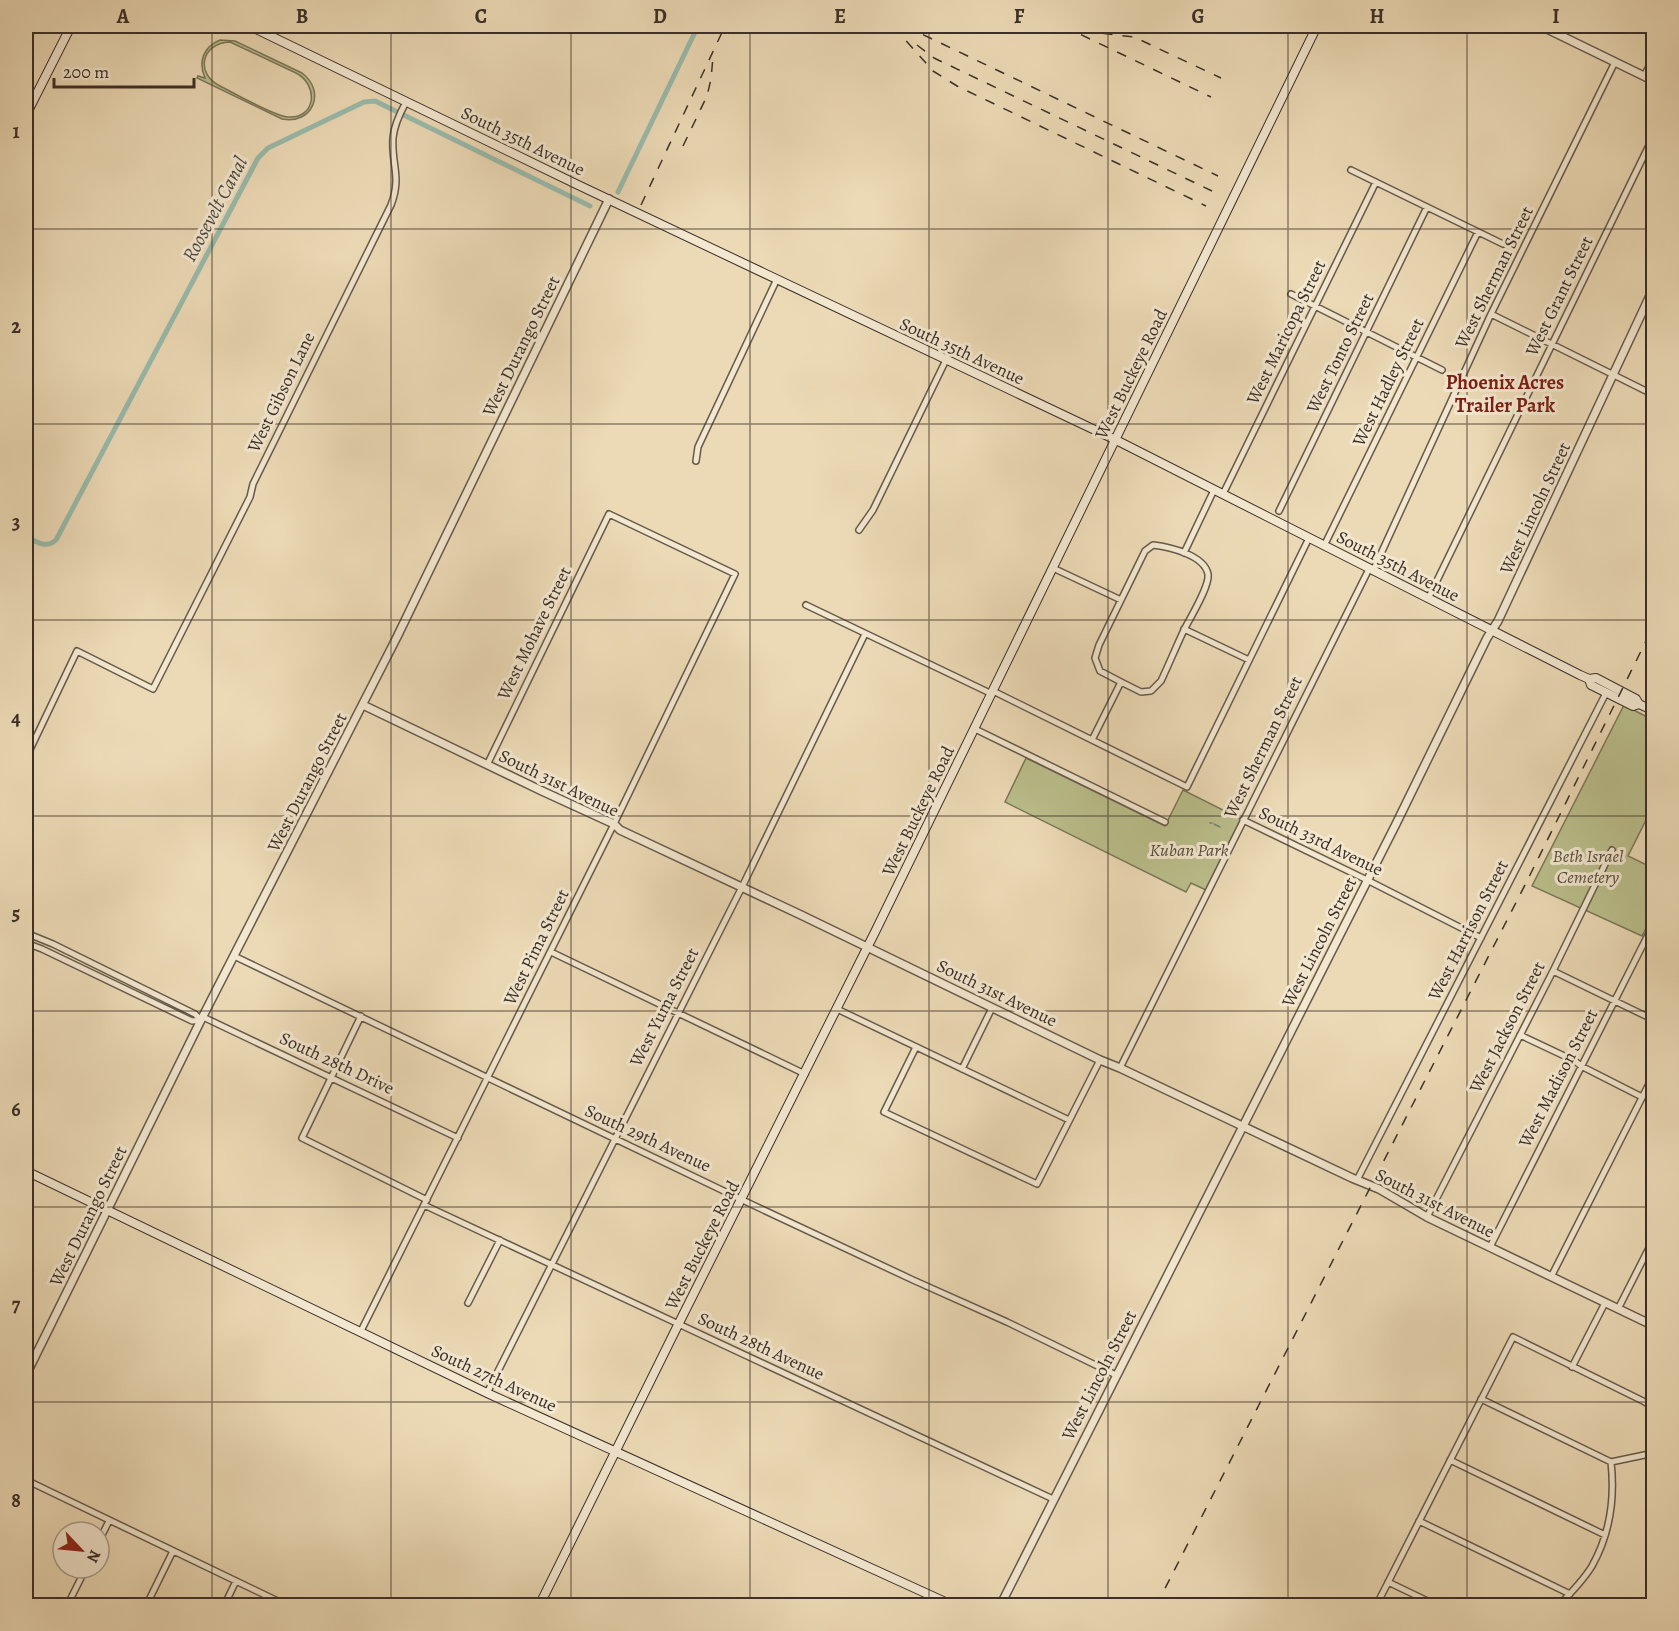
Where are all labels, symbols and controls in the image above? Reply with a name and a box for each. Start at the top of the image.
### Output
text: A [116,3,130,30]
text: B [296,3,308,30]
text: C [475,3,487,30]
text: D [653,3,667,30]
text: E [834,3,846,30]
text: F [1014,3,1025,30]
text: G [1191,3,1205,30]
text: H [1370,3,1385,30]
text: I [1552,3,1560,30]
scale bar [54,51,194,89]
text: 200 m [63,60,109,84]
street label: South 35th Avenue [457,101,589,181]
text: 1 [12,118,20,145]
water label: Roosevelt Canal [176,152,254,266]
street label: West Sherman Street [1449,202,1539,353]
street label: West Grant Street [1519,232,1598,361]
street label: West Maricopa Street [1240,256,1331,409]
street label: West Durango Street [476,272,565,421]
street label: West Tonto Street [1300,289,1379,418]
street label: West Buckeye Road [1089,305,1173,444]
street label: South 35th Avenue [896,312,1028,390]
text: 2 [11,313,21,340]
street label: West Hadley Street [1346,314,1429,451]
street label: West Gibson Lane [241,328,321,457]
district label: Phoenix Acres Trailer Park [1446,369,1564,419]
street label: West Lincoln Street [1494,438,1576,579]
text: 3 [12,509,20,536]
street label: South 35th Avenue [1332,525,1464,607]
street label: West Mohave Street [491,562,577,704]
street label: West Sherman Street [1218,672,1308,823]
text: 4 [11,705,21,732]
street label: West Durango Street [261,708,353,857]
street label: West Buckeye Road [876,742,960,881]
street label: South 31st Avenue [495,744,623,822]
street label: South 33rd Avenue [1255,801,1387,881]
park label: Kuban Park [1150,838,1228,862]
park label: Beth Israel Cemetery [1553,844,1624,889]
street label: West Harrison Street [1422,856,1514,1005]
street label: West Lincoln Street [1275,873,1362,1012]
street label: West Pima Street [497,885,574,1010]
text: 5 [12,900,20,927]
street label: West Yuma Street [623,943,704,1071]
street label: South 31st Avenue [933,954,1061,1032]
street label: West Jackson Street [1463,957,1551,1098]
street label: West Madison Street [1512,1005,1603,1152]
street label: South 28th Drive [276,1026,398,1100]
text: 6 [11,1096,21,1123]
street label: South 29th Avenue [581,1098,715,1178]
street label: West Durango Street [43,1142,132,1291]
street label: South 31st Avenue [1371,1163,1499,1243]
street label: West Buckeye Road [659,1176,745,1315]
text: 7 [12,1291,21,1318]
street label: South 28th Avenue [694,1306,828,1386]
street label: West Lincoln Street [1055,1306,1142,1445]
street label: South 27th Avenue [427,1338,561,1418]
text: 8 [11,1487,21,1514]
north arrow [51,1520,111,1580]
text: N [81,1546,106,1567]

